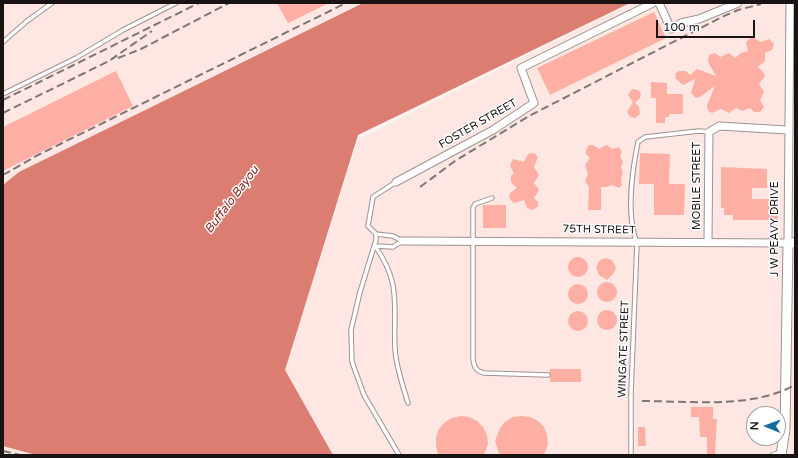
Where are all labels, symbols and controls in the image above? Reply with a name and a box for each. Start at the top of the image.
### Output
scale bar [658,12,757,38]
text: 100 m [663,20,700,34]
street label: FOSTER STREET [437,96,519,152]
street label: MOBILE STREET [690,142,704,230]
water label: Buffalo Bayou [202,163,262,237]
street label: J W PEAVY DRIVE [768,181,782,277]
street label: 75TH STREET [562,223,636,237]
street label: WINGATE STREET [616,300,632,398]
north arrow [746,406,786,446]
text: N [748,421,761,430]

